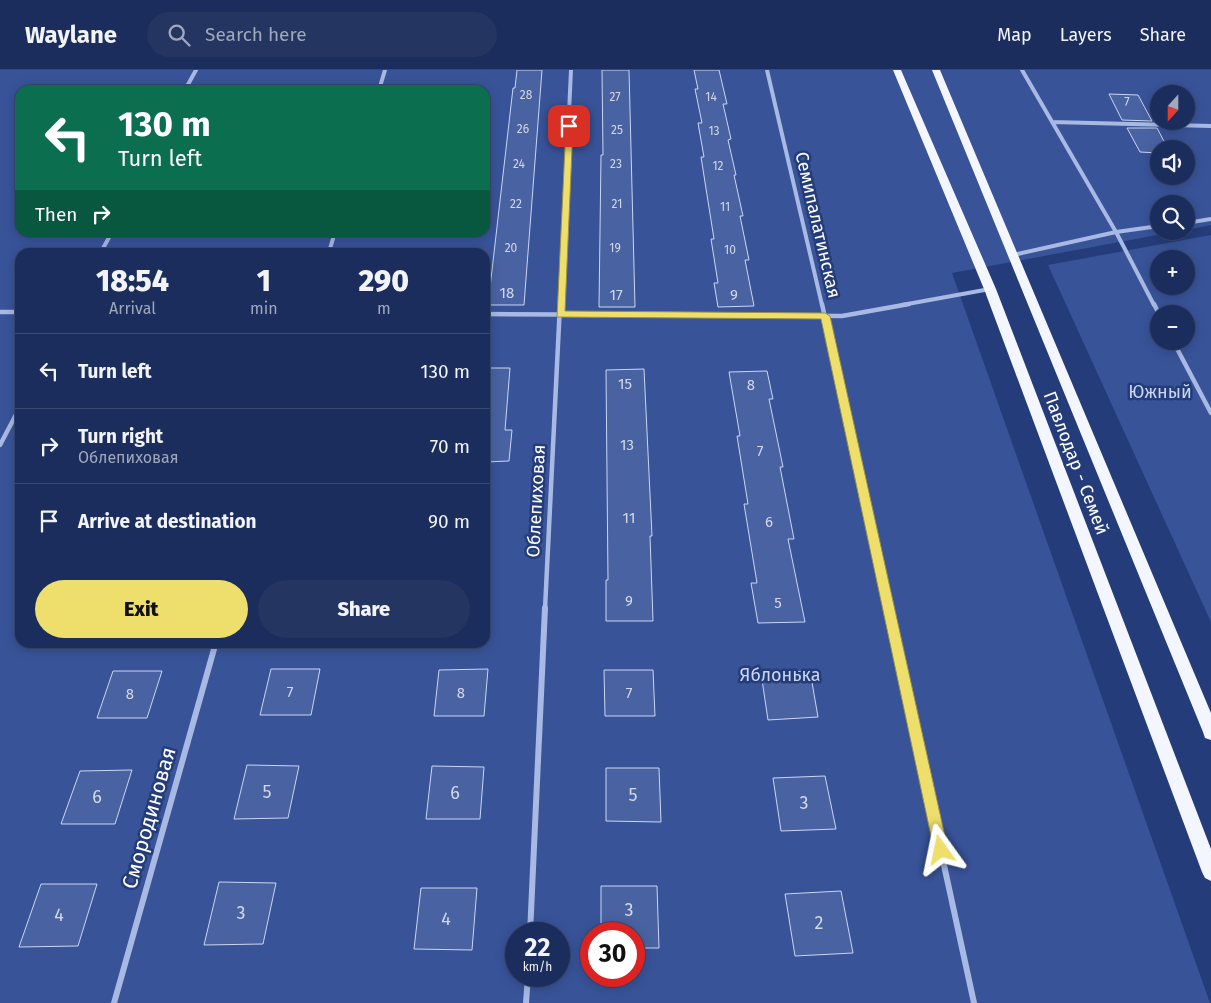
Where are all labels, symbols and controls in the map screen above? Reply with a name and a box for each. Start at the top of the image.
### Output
search box [147,12,497,57]
text: Waylane [25,21,117,49]
icon: search [165,21,193,49]
text: Search here [205,23,307,46]
text: Map [997,24,1032,46]
text: Layers [1060,24,1112,46]
text: Share [1140,24,1186,46]
north arrow [1150,85,1195,130]
map controls [1150,85,1195,350]
house number: 28 [520,88,533,102]
house number: 27 [609,90,621,104]
house number: 14 [705,90,717,104]
house number: 7 [1124,95,1130,109]
text: 130 m [118,103,211,145]
icon: left [35,105,100,170]
pin [548,105,590,147]
icon: arrive [555,112,583,140]
house number: 26 [517,122,529,136]
house number: 25 [611,123,623,137]
house number: 13 [708,124,720,138]
button: sound [1150,140,1195,185]
text: Turn left [118,145,202,172]
street label: Семипалатинская [790,150,846,300]
house number: 24 [513,157,526,171]
house number: 23 [610,157,622,171]
house number: 12 [712,159,724,173]
button: search [1150,195,1195,240]
house number: 22 [510,197,522,211]
house number: 21 [612,197,622,211]
icon: right [87,200,115,228]
house number: 11 [720,200,730,214]
text: Then [35,203,77,226]
house number: 20 [505,241,518,255]
house number: 19 [609,241,621,255]
house number: 10 [724,243,736,257]
button: + [1150,250,1195,295]
text: 18:54 [96,263,169,299]
text: 1 [257,263,271,299]
text: 290 [359,263,409,299]
house number: 18 [500,284,514,302]
house number: 17 [609,286,623,304]
house number: 9 [730,286,738,304]
text: Arrival [109,299,156,318]
text: min [250,299,278,318]
text: m [377,299,391,318]
button: − [1150,305,1195,350]
icon: left [35,357,63,385]
text: Turn left [78,360,152,383]
text: 130 m [420,360,470,383]
house number: 15 [618,375,632,393]
house number: 8 [747,376,755,394]
park label: Южный [1128,381,1192,403]
street label: Павлодар - Семей [1038,388,1114,538]
text: Turn right [78,425,163,448]
icon: right [35,432,63,460]
text: 70 m [430,435,470,458]
house number: 13 [620,436,634,454]
house number: 7 [757,442,764,460]
street label: Облепиховая [522,444,550,558]
text: Облепиховая [78,448,179,467]
icon: arrive [35,507,63,535]
house number: 11 [623,509,635,527]
text: Arrive at destination [78,510,257,533]
text: 90 m [428,510,470,533]
house number: 6 [765,513,773,531]
button: Exit [35,580,248,638]
button: Share [258,580,470,638]
house number: 9 [625,592,633,610]
house number: 5 [774,594,782,612]
park label: Яблонька [740,664,820,686]
house number: 7 [287,683,294,701]
house number: 8 [457,684,465,702]
house number: 7 [626,684,633,702]
house number: 8 [126,685,134,703]
street label: Смородиновая [116,744,182,892]
house number: 5 [262,781,272,803]
house number: 6 [450,782,460,804]
house number: 5 [628,784,638,806]
house number: 6 [92,786,102,808]
house number: 3 [800,792,808,814]
position arrow [914,823,966,875]
house number: 3 [625,899,633,921]
house number: 3 [237,902,245,924]
house number: 4 [54,904,64,926]
house number: 4 [441,908,451,930]
house number: 2 [815,912,824,934]
speed limit sign: 30 [580,922,645,987]
text: 22 [525,933,550,963]
text: km/h [523,960,552,974]

